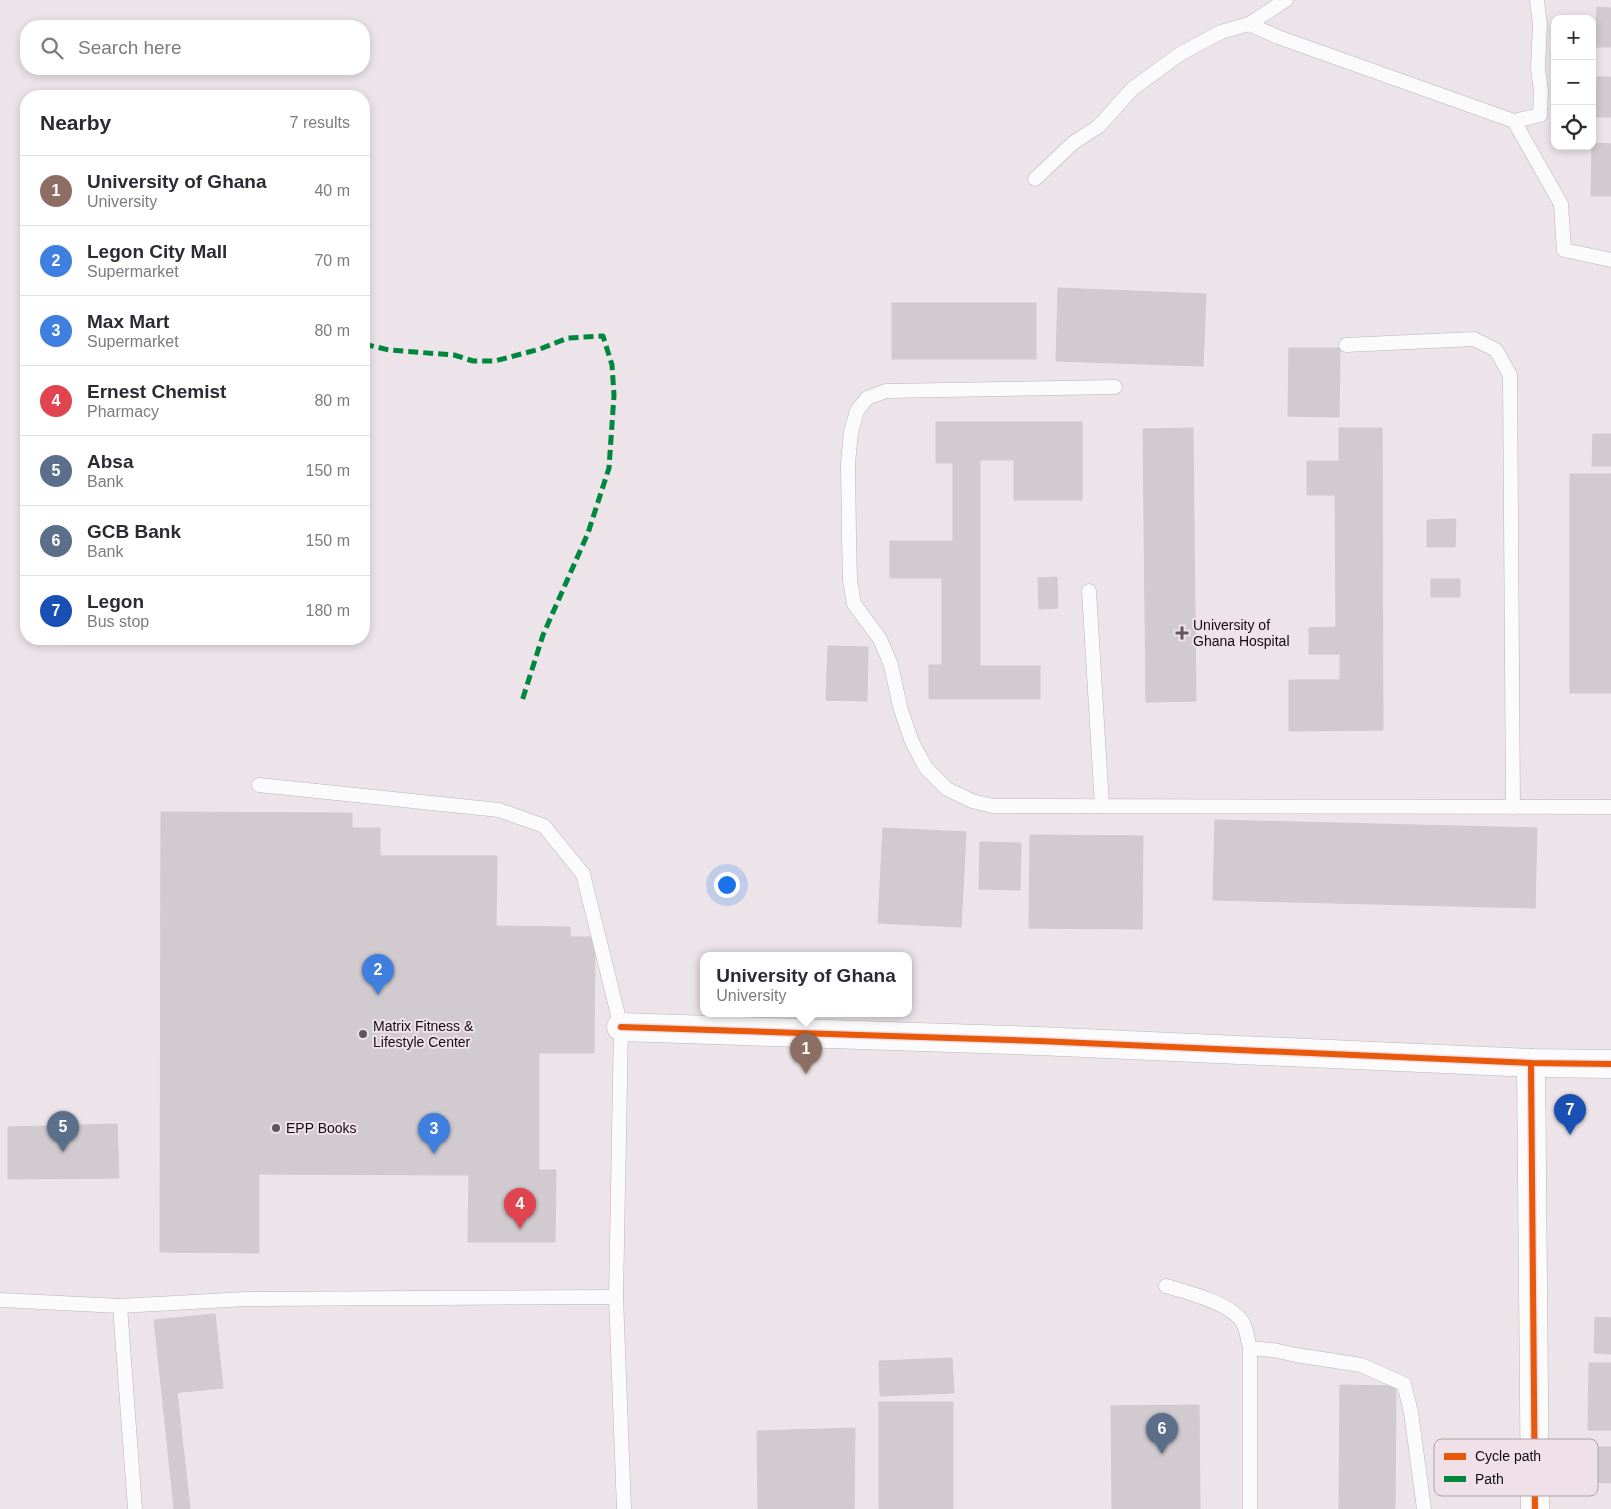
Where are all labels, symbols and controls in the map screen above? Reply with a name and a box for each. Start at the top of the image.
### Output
map controls [1551,15,1596,150]
button: + [1551,15,1596,60]
search box [20,20,370,75]
icon: search [38,34,66,62]
text: Search here [78,37,182,58]
button: − [1551,60,1596,105]
button: locate [1551,105,1596,150]
text: Nearby [40,111,111,134]
text: 7 results [290,114,350,131]
text: University of Ghana [87,171,267,192]
text: 1 [52,182,60,199]
text: 40 m [314,182,350,199]
text: University [87,193,157,210]
text: Legon City Mall [87,241,227,262]
text: 2 [52,252,60,269]
text: 70 m [314,252,350,269]
text: Supermarket [87,263,179,280]
text: Max Mart [87,311,169,332]
text: 3 [52,322,60,339]
text: 80 m [314,322,350,339]
text: Supermarket [87,333,179,350]
text: Ernest Chemist [87,381,226,402]
text: 4 [52,392,60,409]
text: 80 m [314,392,350,409]
text: Pharmacy [87,403,159,420]
text: Absa [87,451,133,472]
text: 5 [52,462,60,479]
text: 150 m [306,462,350,479]
text: Bank [87,473,123,490]
text: GCB Bank [87,521,181,542]
text: 6 [52,532,60,549]
text: 150 m [306,532,350,549]
text: Bank [87,543,123,560]
text: Legon [87,591,144,612]
text: 7 [52,602,60,619]
text: 180 m [306,602,350,619]
text: Bus stop [87,613,149,630]
place label: University of Ghana Hospital [1193,617,1290,649]
marker: University of Ghana Hospital [1175,626,1189,640]
your location [714,872,740,898]
popup [700,952,912,1017]
pin: 2 [362,954,394,995]
text: University of Ghana [716,965,896,986]
text: University [716,987,786,1004]
place label: Matrix Fitness & Lifestyle Center [373,1018,474,1050]
marker: Matrix Fitness & Lifestyle Center [357,1028,369,1040]
pin: 1 [790,1033,822,1074]
pin: 7 [1554,1094,1586,1135]
pin: 5 [47,1111,79,1152]
pin: 3 [418,1113,450,1154]
place label: EPP Books [286,1120,357,1136]
marker: EPP Books [270,1122,282,1134]
pin: 4 [504,1188,536,1229]
pin: 6 [1146,1413,1178,1454]
legend [1434,1439,1598,1496]
text: Cycle path [1475,1448,1541,1464]
text: Path [1475,1471,1504,1487]

